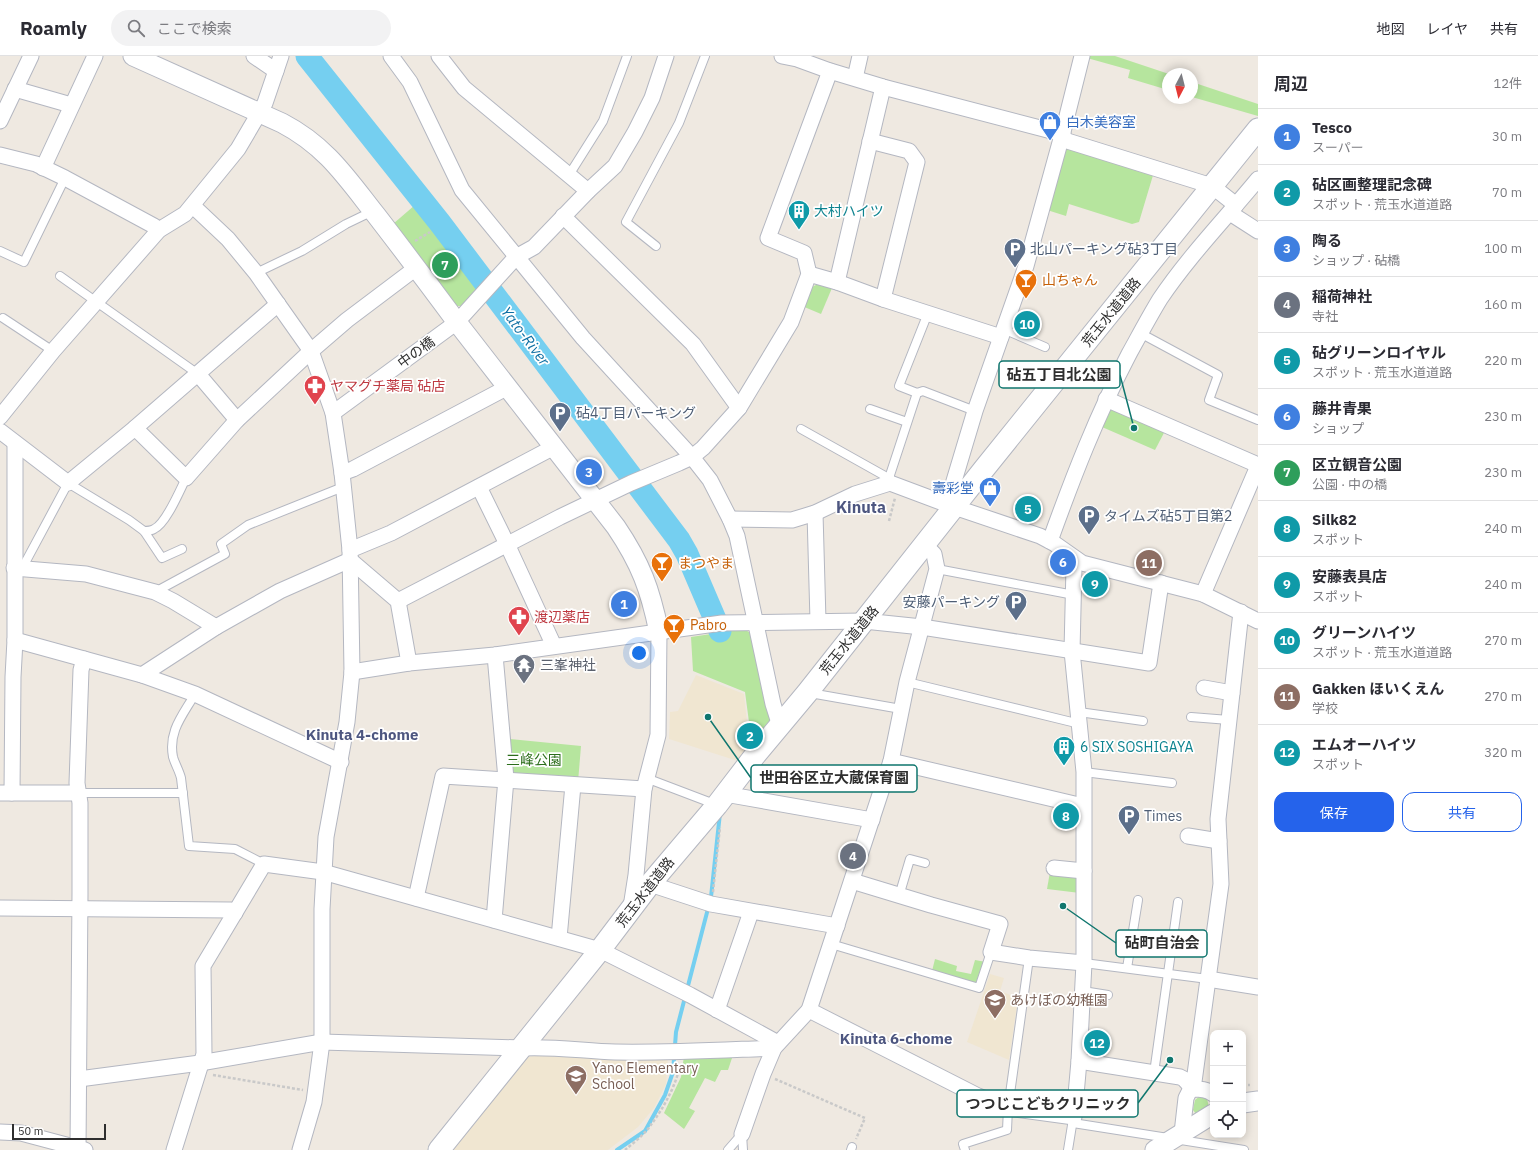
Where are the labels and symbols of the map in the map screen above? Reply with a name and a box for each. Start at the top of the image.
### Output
north arrow [1162,68,1198,104]
shop icon: 白木美容室 [1037,109,1063,142]
place label: 白木美容室 [1066,113,1136,131]
building icon: 大村ハイツ [786,198,812,231]
place label: 大村ハイツ [814,202,884,220]
parking icon: 北山パーキング砧3丁目 [1002,236,1028,269]
place label: 北山パーキング砧3丁目 [1030,240,1178,258]
pin: 7 [432,250,458,280]
bar icon: 山ちゃん [1013,267,1039,300]
place label: 山ちゃん [1042,271,1098,289]
street label: 荒玉水道道路 [1078,274,1144,350]
water label: Yato-River [497,302,554,369]
pin: 10 [1014,309,1040,339]
street label: 中の橋 [394,332,438,372]
callout: 砧五丁目北公園 [999,361,1120,388]
text: 砧五丁目北公園 [1006,365,1112,384]
pharmacy icon: ヤマグチ薬局 砧店 [302,373,328,406]
place label: ヤマグチ薬局 砧店 [330,377,445,395]
parking icon: 砧4丁目パーキング [547,400,573,433]
place label: 砧4丁目パーキング [576,404,696,422]
pin: 3 [576,457,602,487]
shop icon: 壽彩堂 [977,475,1003,508]
place label: 壽彩堂 [932,479,974,497]
pin: 5 [1015,494,1041,524]
district label: Kinuta [836,497,886,517]
parking icon: タイムズ砧5丁目第2 [1076,503,1102,536]
place label: タイムズ砧5丁目第2 [1104,507,1233,525]
pin: 6 [1050,547,1076,577]
pin: 11 [1136,548,1162,578]
bar icon: まつやま [649,550,675,583]
place label: まつやま [678,554,734,572]
pin: 9 [1082,569,1108,599]
pin: 1 [611,589,637,619]
parking icon: 安藤パーキング [1003,589,1029,622]
place label: 安藤パーキング [902,593,1000,611]
street label: 荒玉水道道路 [816,602,882,678]
pharmacy icon: 渡辺薬店 [506,604,532,637]
place label: 渡辺薬店 [534,608,590,626]
bar icon: Pabro [661,612,687,645]
place label: Pabro [690,616,727,634]
your location [629,643,649,663]
temple icon: 三峯神社 [511,652,537,685]
place label: 三峯神社 [540,656,596,674]
pin: 2 [737,721,763,751]
district label: Kinuta 4-chome [306,725,418,744]
building icon: 6 SIX SOSHIGAYA [1051,734,1077,767]
place label: 6 SIX SOSHIGAYA [1080,738,1193,756]
park label: 三峰公園 [506,751,562,769]
callout: 世田谷区立大蔵保育園 [751,765,917,792]
text: 世田谷区立大蔵保育園 [759,768,909,787]
pin: 8 [1053,801,1079,831]
parking icon: Times [1116,803,1142,836]
place label: Times [1144,807,1182,825]
pin: 4 [840,841,866,871]
street label: 荒玉水道道路 [612,853,678,931]
callout: 砧町自治会 [1116,930,1207,957]
text: 砧町自治会 [1124,933,1200,952]
school or university icon: あけぼの幼稚園 [982,987,1008,1020]
place label: あけぼの幼稚園 [1010,991,1108,1009]
pin: 12 [1084,1028,1110,1058]
district label: Kinuta 6-chome [840,1029,952,1048]
place label: Yano Elementary School [592,1059,698,1093]
school or university icon: Yano Elementary School [563,1063,589,1096]
callout: つつじこどもクリニック [957,1090,1138,1117]
text: つつじこどもクリニック [965,1094,1131,1113]
scale bar [12,1122,106,1141]

